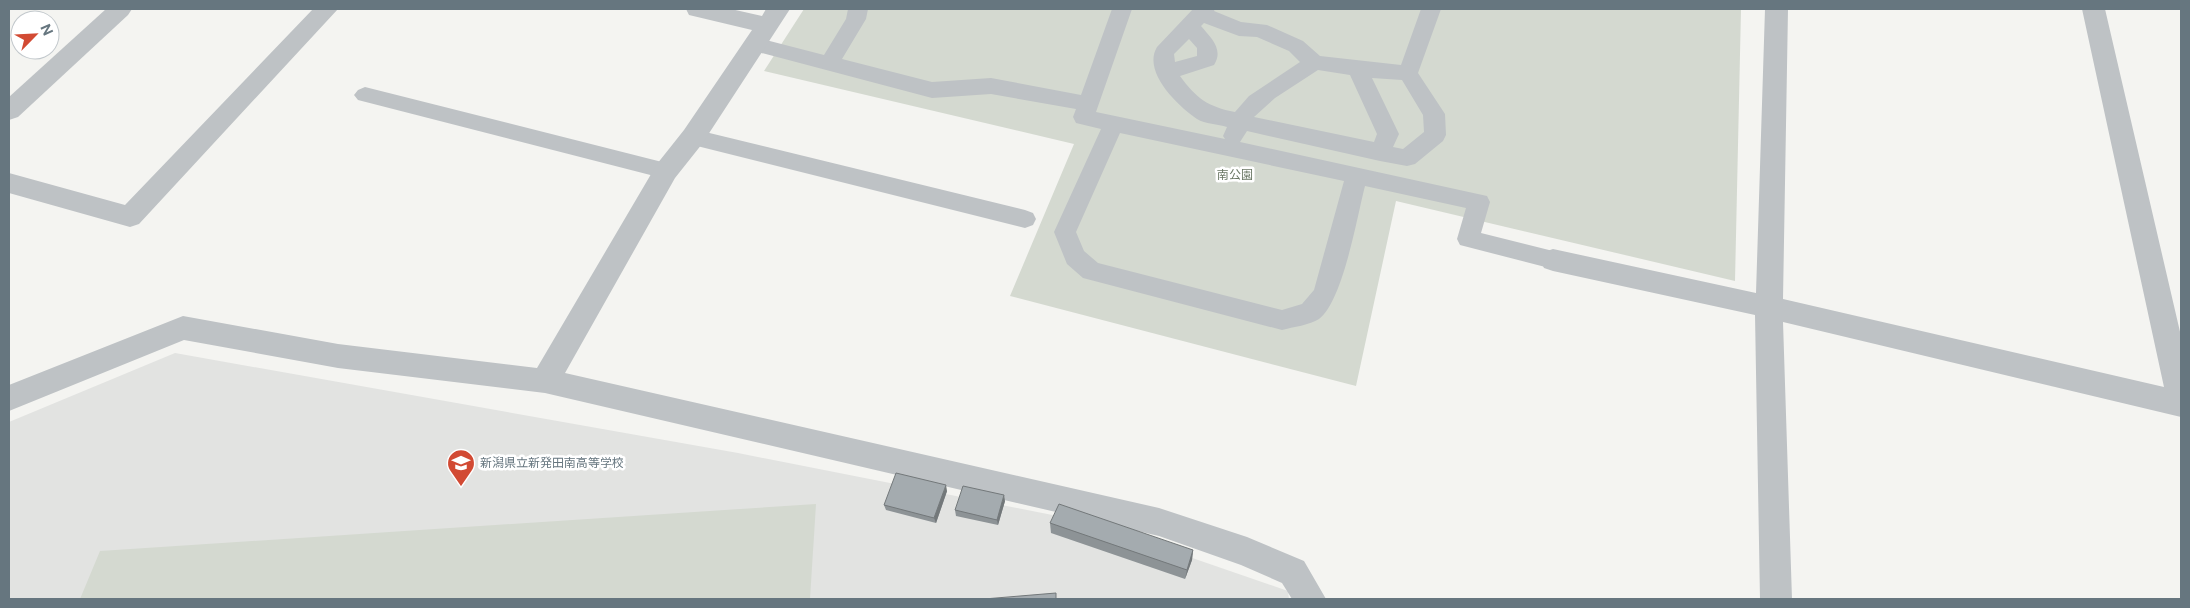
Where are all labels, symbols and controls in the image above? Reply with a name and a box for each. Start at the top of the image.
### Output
north arrow [10,10,60,60]
text: N [37,21,56,38]
park label: 南公園 [1217,168,1253,182]
school or university icon: 新潟県立新発田南高等学校 [446,448,476,487]
place label: 新潟県立新発田南高等学校 [480,456,624,470]

